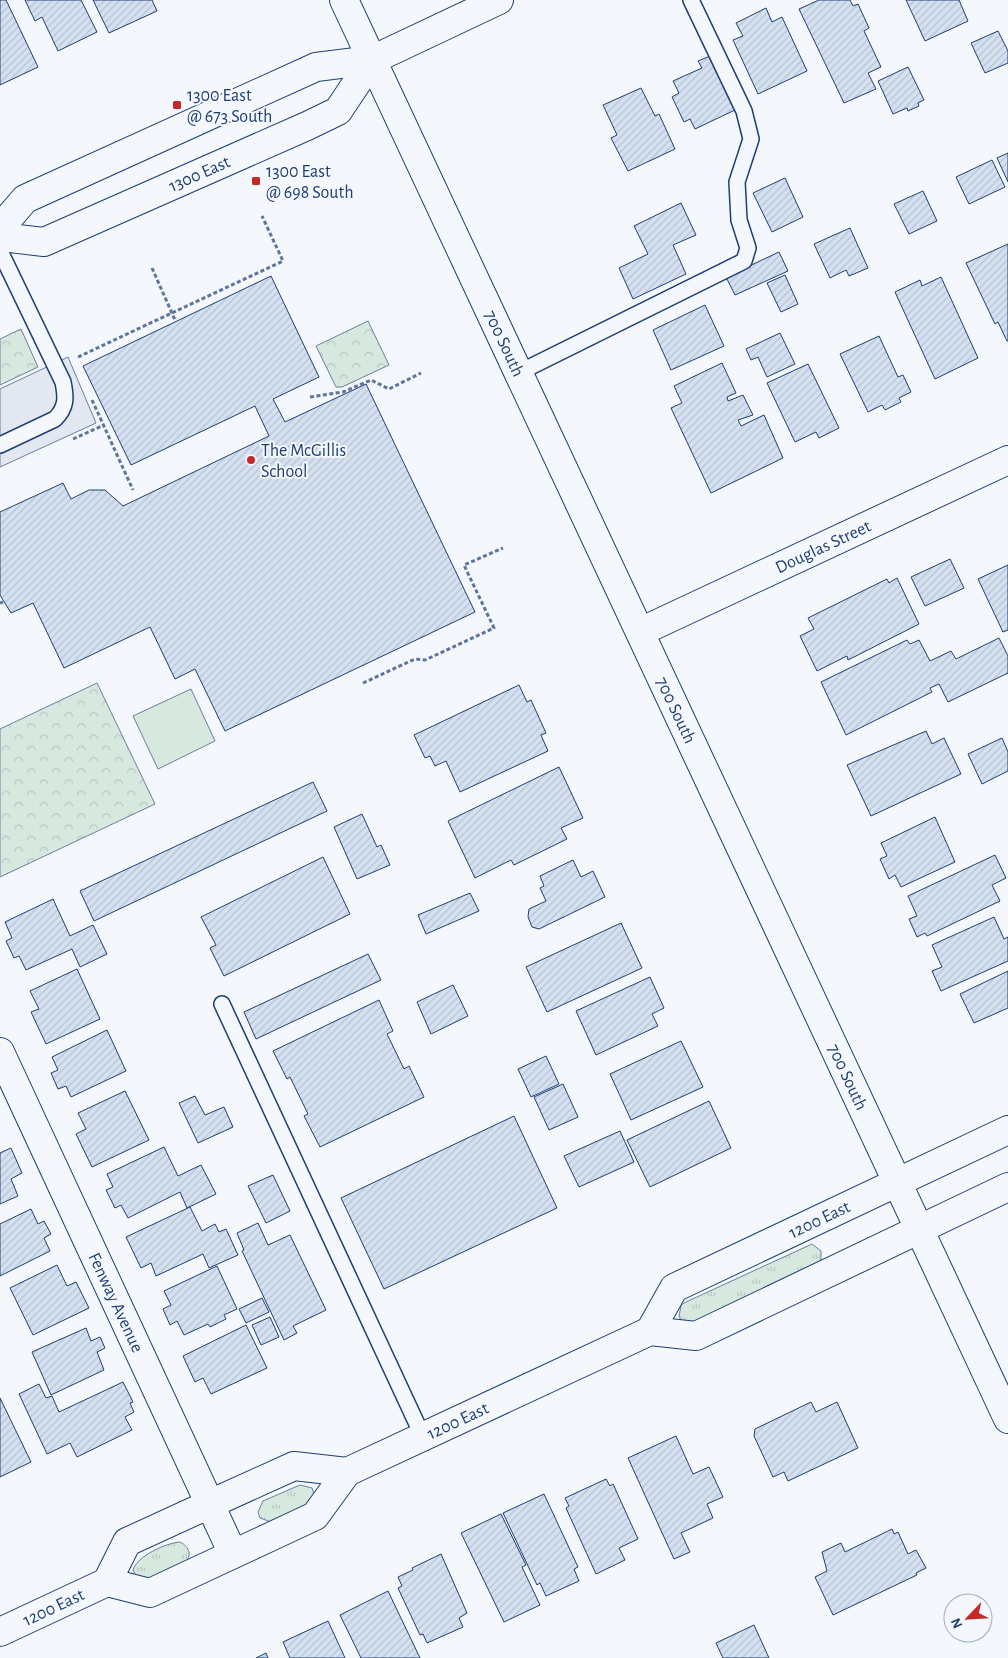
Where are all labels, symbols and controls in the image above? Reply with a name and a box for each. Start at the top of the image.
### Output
place label: 1300 East @ 673 South [187,87,272,126]
marker: 1300 East @ 673 South [171,99,183,111]
street label: 1300 East [166,153,233,196]
place label: 1300 East @ 698 South [266,163,354,202]
marker: 1300 East @ 698 South [250,175,262,187]
street label: 700 South [481,308,527,380]
place label: The McGillis School [261,442,346,481]
marker: The McGillis School [245,454,257,466]
street label: Douglas Street [773,517,874,577]
street label: 700 South [652,675,699,746]
street label: 700 South [824,1041,870,1113]
street label: 1200 East [786,1198,853,1242]
street label: Fenway Avenue [84,1250,146,1355]
street label: 1200 East [425,1399,492,1443]
street label: 1200 East [20,1586,88,1630]
north arrow [943,1593,993,1643]
text: N [949,1616,966,1630]

